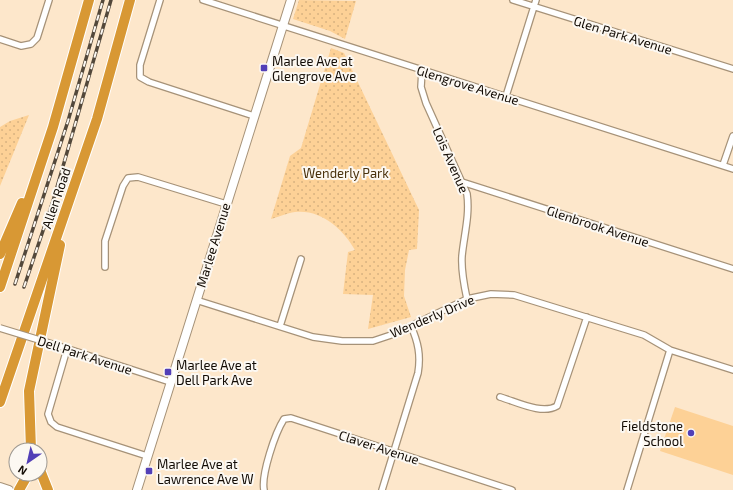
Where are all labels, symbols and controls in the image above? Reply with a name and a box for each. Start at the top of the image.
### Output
street label: Glen Park Avenue [572,12,674,58]
place label: Marlee Ave at Glengrove Ave [272,53,356,84]
street label: Glengrove Avenue [415,62,521,108]
marker: Marlee Ave at Glengrove Ave [259,63,269,73]
street label: Lois Avenue [429,125,473,195]
park label: Wenderly Park [303,165,389,181]
street label: Allen Road [38,166,74,230]
street label: Marlee Avenue [193,201,233,289]
street label: Glenbrook Avenue [545,202,651,250]
street label: Wenderly Drive [387,291,477,341]
street label: Dell Park Avenue [36,332,134,378]
place label: Marlee Ave at Dell Park Ave [176,357,257,388]
marker: Marlee Ave at Dell Park Ave [163,367,173,377]
place label: Fieldstone School [621,418,683,449]
street label: Claver Avenue [337,427,421,467]
marker: Fieldstone School [686,428,696,438]
north arrow [8,442,48,482]
place label: Marlee Ave at Lawrence Ave W [157,456,254,487]
text: N [15,463,29,478]
marker: Marlee Ave at Lawrence Ave W [144,466,154,476]

